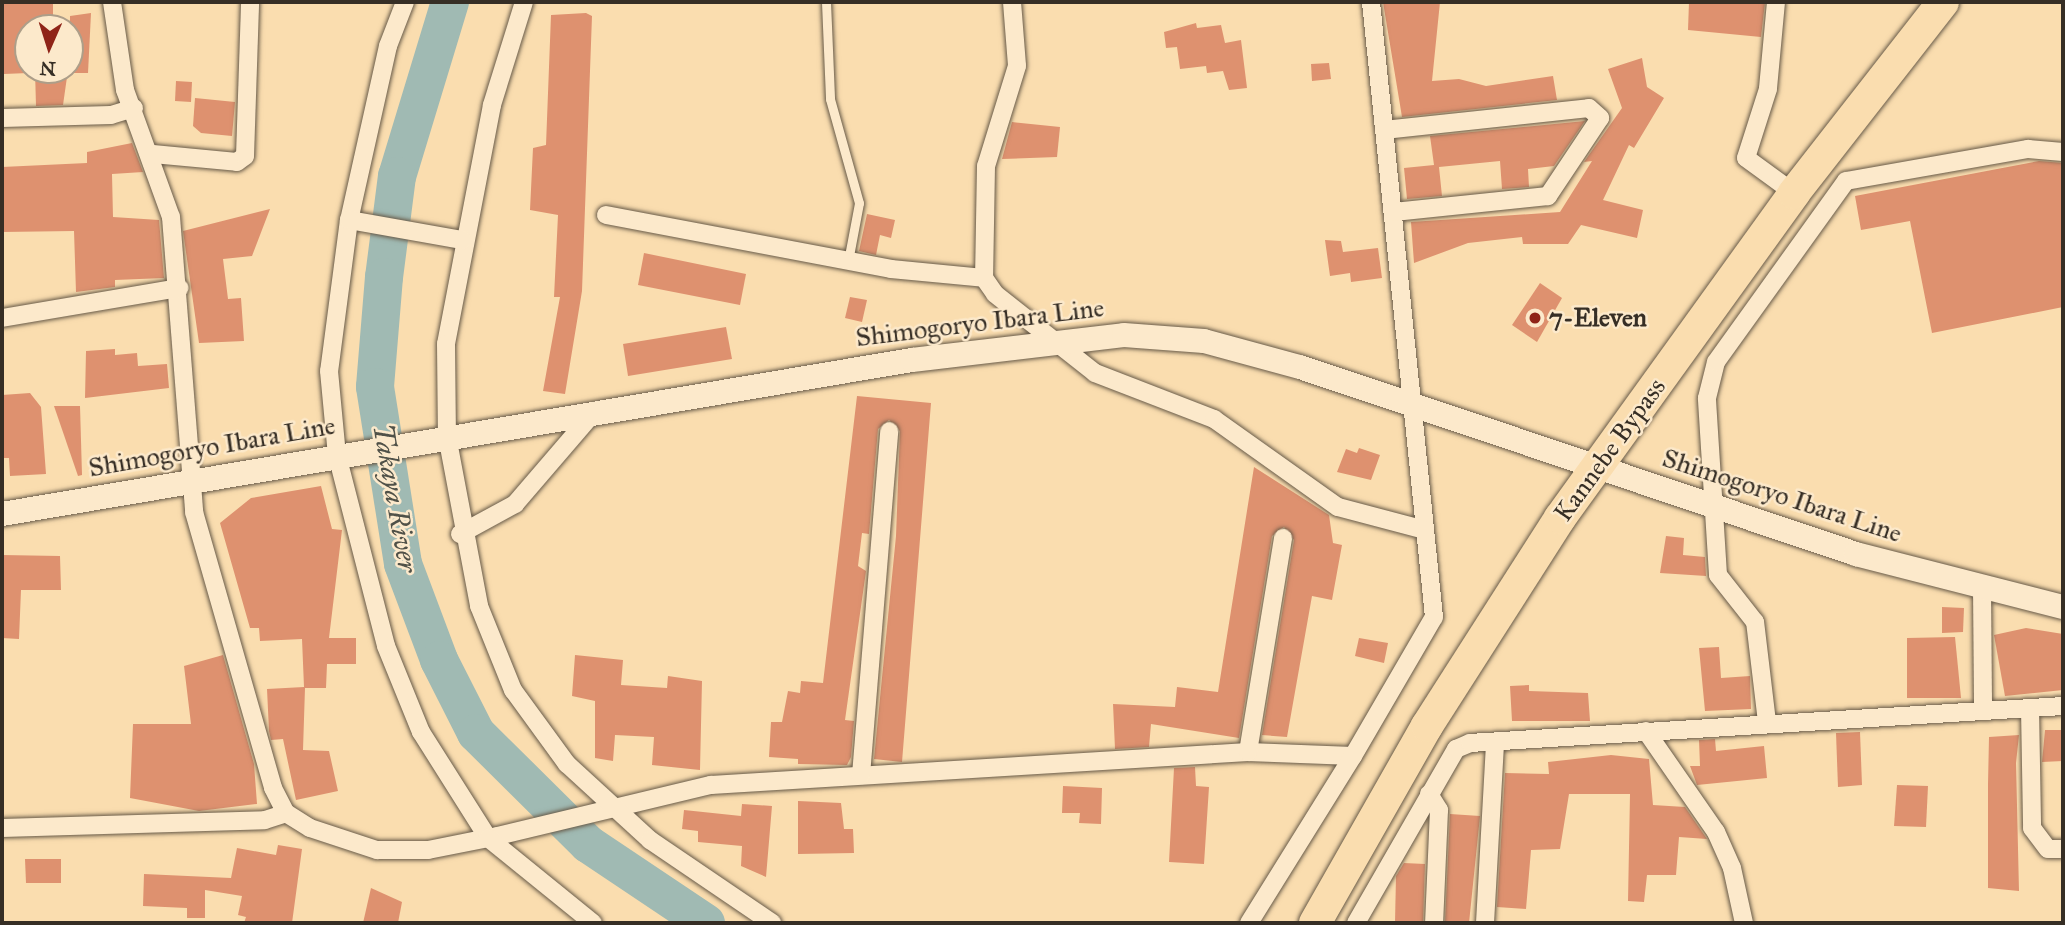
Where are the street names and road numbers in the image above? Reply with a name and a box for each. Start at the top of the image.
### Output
street label: Shimogoryo Ibara Line [854,292,1106,354]
street label: Kannebe Bypass [1548,372,1672,528]
street label: Shimogoryo Ibara Line [86,410,338,484]
street label: Shimogoryo Ibara Line [1658,443,1906,549]

